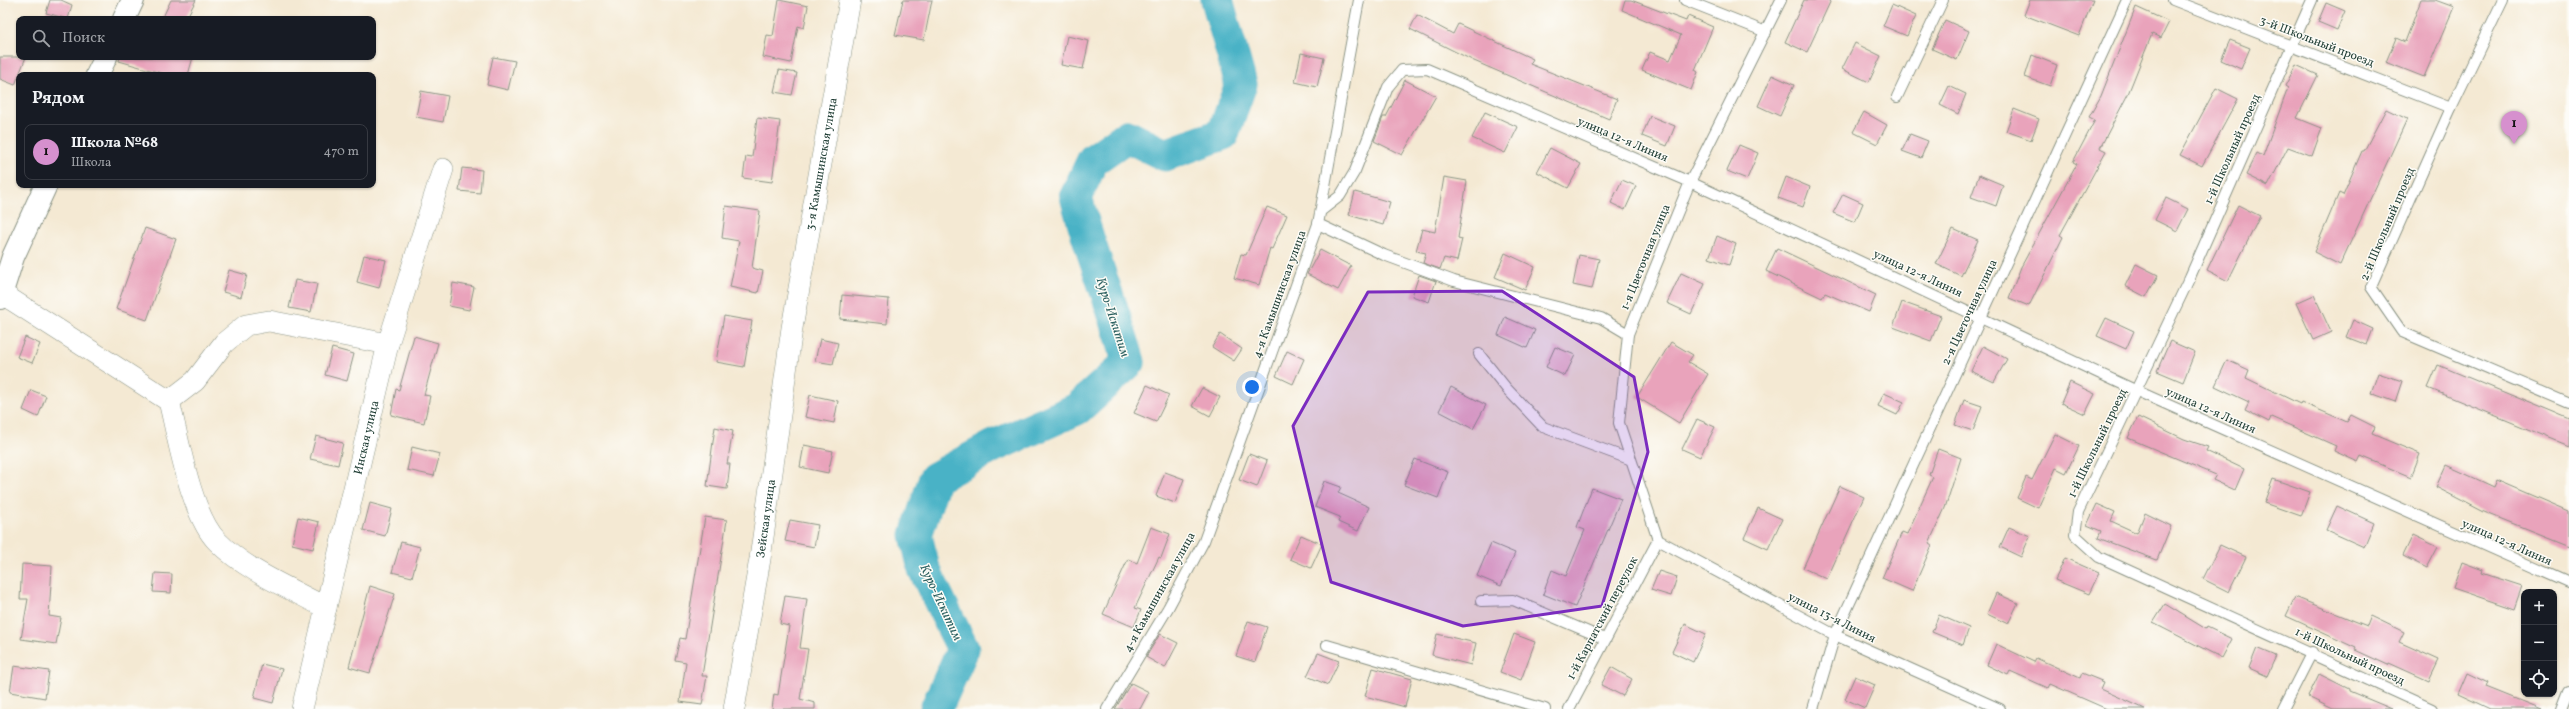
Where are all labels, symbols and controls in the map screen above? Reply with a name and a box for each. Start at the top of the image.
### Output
street label: 3-й Школьный проезд [2257,13,2376,71]
search box [16,16,376,60]
icon: search [30,27,52,49]
text: Поиск [62,28,105,49]
text: Рядом [32,87,85,110]
street label: 1-й Школьный проезд [2201,91,2265,207]
street label: 3-я Камышинская улица [802,96,842,232]
pin: 1 [2501,111,2527,144]
street label: улица 12-я Линия [1575,114,1670,166]
text: Школа №68 [71,133,158,154]
text: 1 [43,143,49,161]
text: 470 m [324,143,359,161]
text: Школа [71,154,111,172]
street label: 2-й Школьный проезд [2357,165,2419,284]
street label: 1-я Цветочная улица [1617,202,1675,313]
street label: 4-я Камышинская улица [1249,228,1311,361]
street label: улица 12-я Линия [1870,246,1965,302]
street label: 2-я Цветочная улица [1938,257,2001,368]
water label: Куро-Искитим [1091,275,1134,360]
your location [1242,377,1262,397]
street label: улица 12-я Линия [2163,384,2258,438]
street label: 1-й Школьный проезд [2065,386,2131,501]
street label: Инская улица [350,399,383,476]
street label: Зейская улица [753,478,780,559]
street label: улица 12-я Линия [2459,516,2554,570]
street label: 4-я Камышинская улица [1120,529,1200,655]
street label: 1-й Карпатский переулок [1564,554,1642,683]
water label: Куро-Искитим [914,561,966,644]
street label: улица 13-я Линия [1785,589,1878,647]
map controls [2521,589,2557,697]
button: + [2521,589,2557,625]
street label: 1-й Школьный проезд [2292,624,2407,690]
button: − [2521,625,2557,661]
button: locate [2521,661,2557,697]

